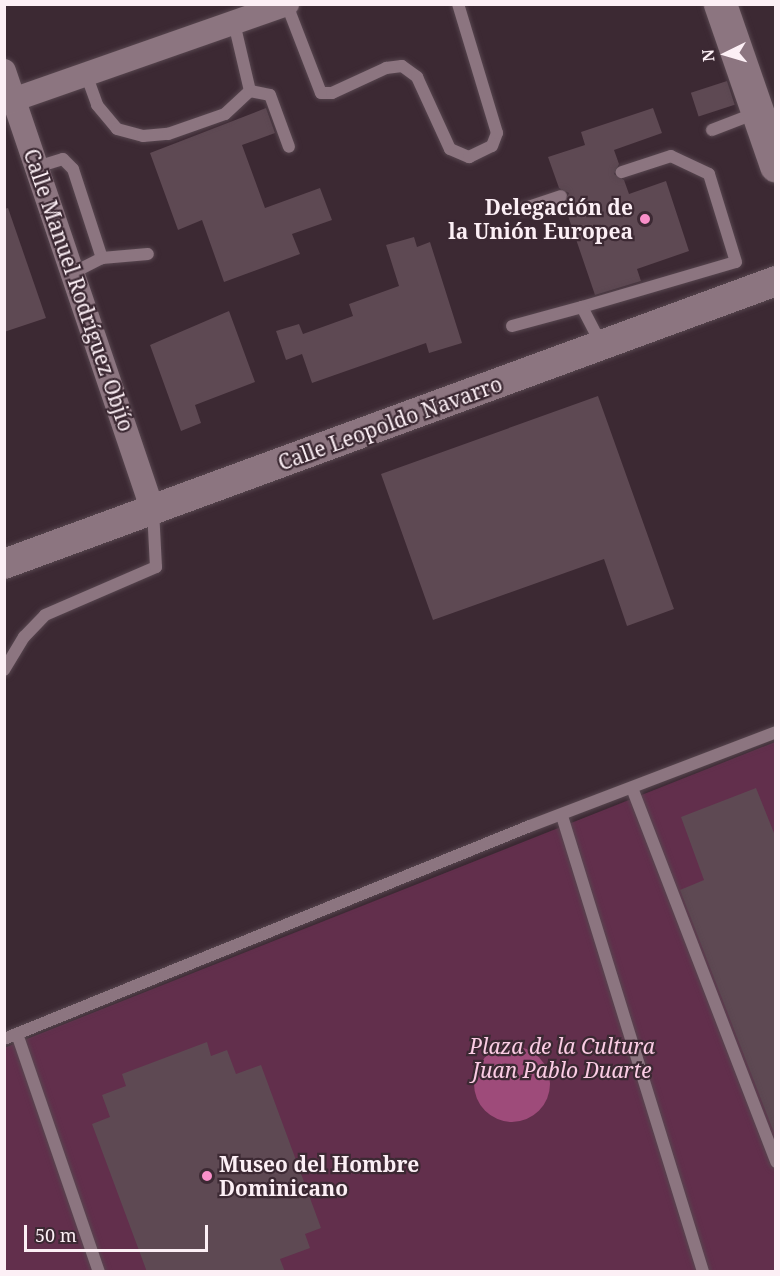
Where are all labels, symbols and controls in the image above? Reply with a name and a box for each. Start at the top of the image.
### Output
north arrow [696,24,756,84]
text: N [697,48,720,63]
street label: Calle Manuel Rodríguez Objío [19,145,139,435]
place label: Delegación de la Unión Europea [448,194,633,244]
marker: Delegación de la Unión Europea [638,212,652,226]
street label: Calle Leopoldo Navarro [275,371,505,475]
park label: Plaza de la Cultura Juan Pablo Duarte [469,1033,655,1083]
place label: Museo del Hombre Dominicano [219,1151,419,1201]
marker: Museo del Hombre Dominicano [200,1169,214,1183]
scale bar [27,1213,212,1251]
text: 50 m [35,1223,77,1247]

